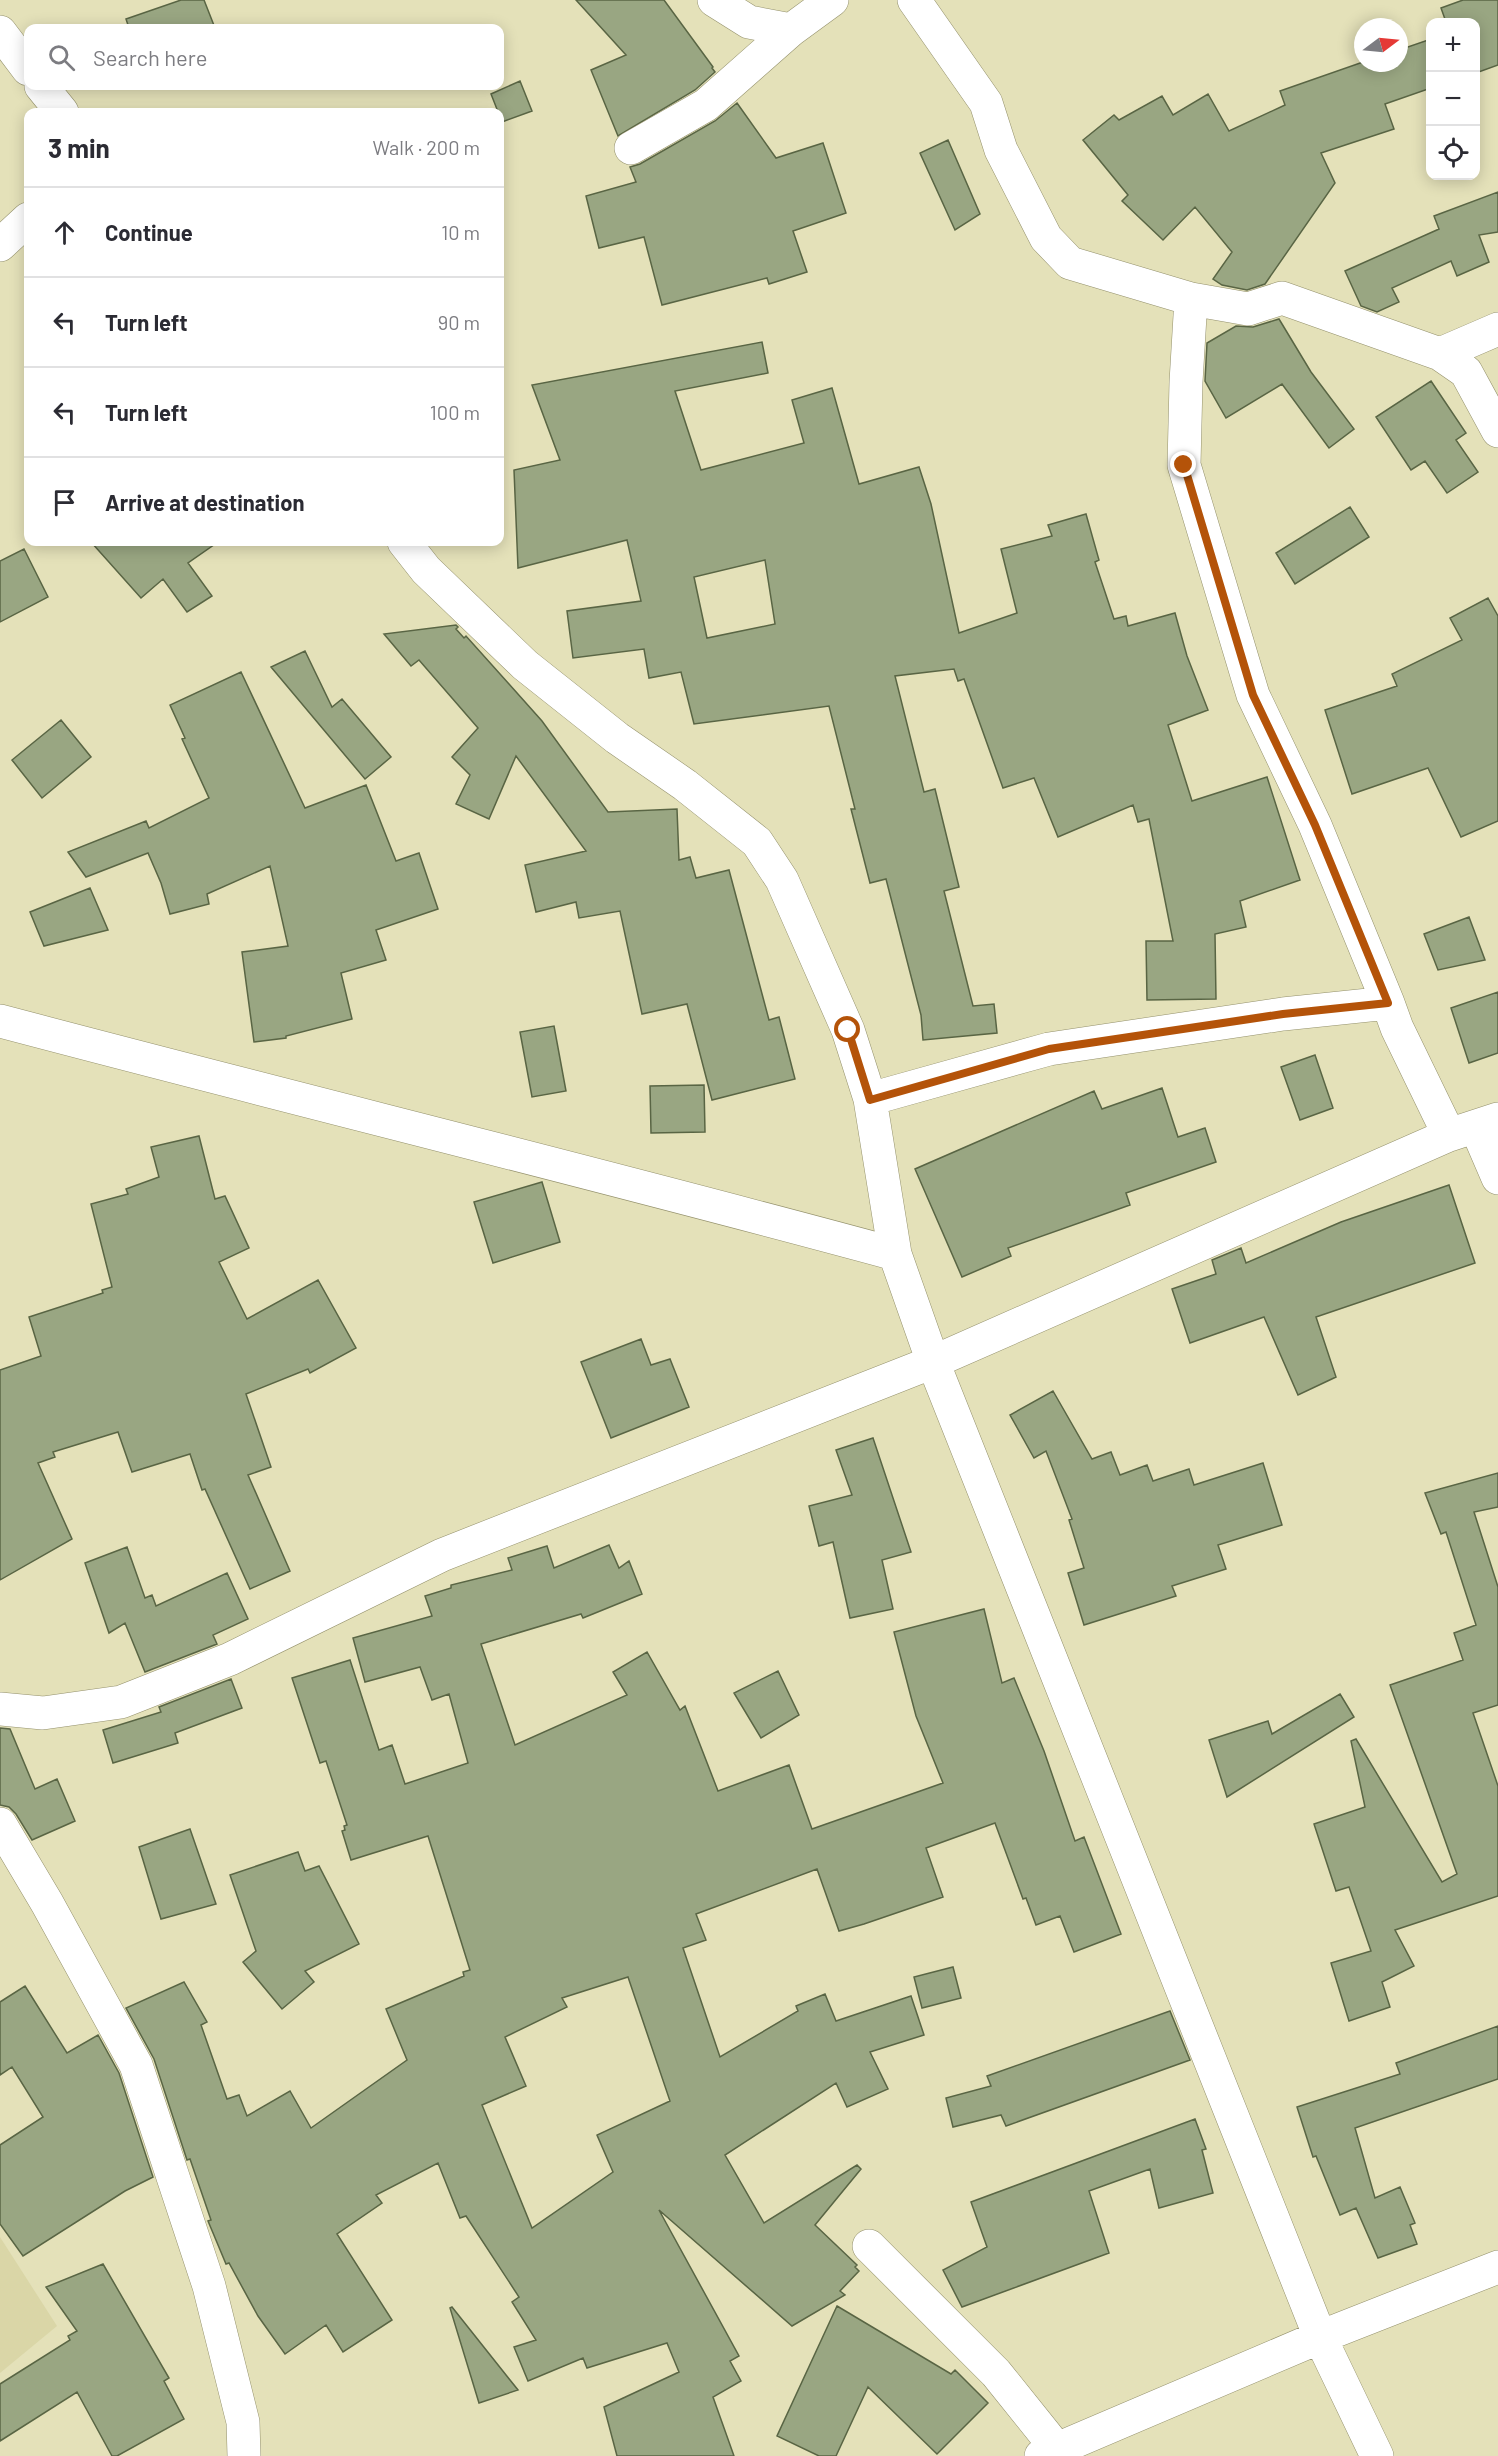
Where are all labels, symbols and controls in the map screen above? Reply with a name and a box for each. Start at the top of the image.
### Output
north arrow [1354,18,1408,72]
map controls [1426,18,1480,180]
button: + [1426,18,1480,72]
search box [24,24,504,90]
icon: search [45,41,78,74]
text: Search here [93,44,207,70]
button: − [1426,72,1480,126]
button: locate [1426,126,1480,180]
text: 3 min [48,132,110,163]
text: Walk · 200 m [372,135,480,159]
icon: ahead [48,216,81,249]
text: Continue [105,219,193,245]
text: 10 m [441,220,480,244]
icon: left [48,306,81,339]
text: Turn left [105,309,188,335]
text: 90 m [438,310,480,334]
icon: left [48,396,81,429]
text: Turn left [105,399,188,425]
text: 100 m [430,400,480,424]
route end [1170,451,1196,477]
icon: arrive [48,486,81,519]
text: Arrive at destination [105,489,304,515]
route start [834,1016,860,1042]

